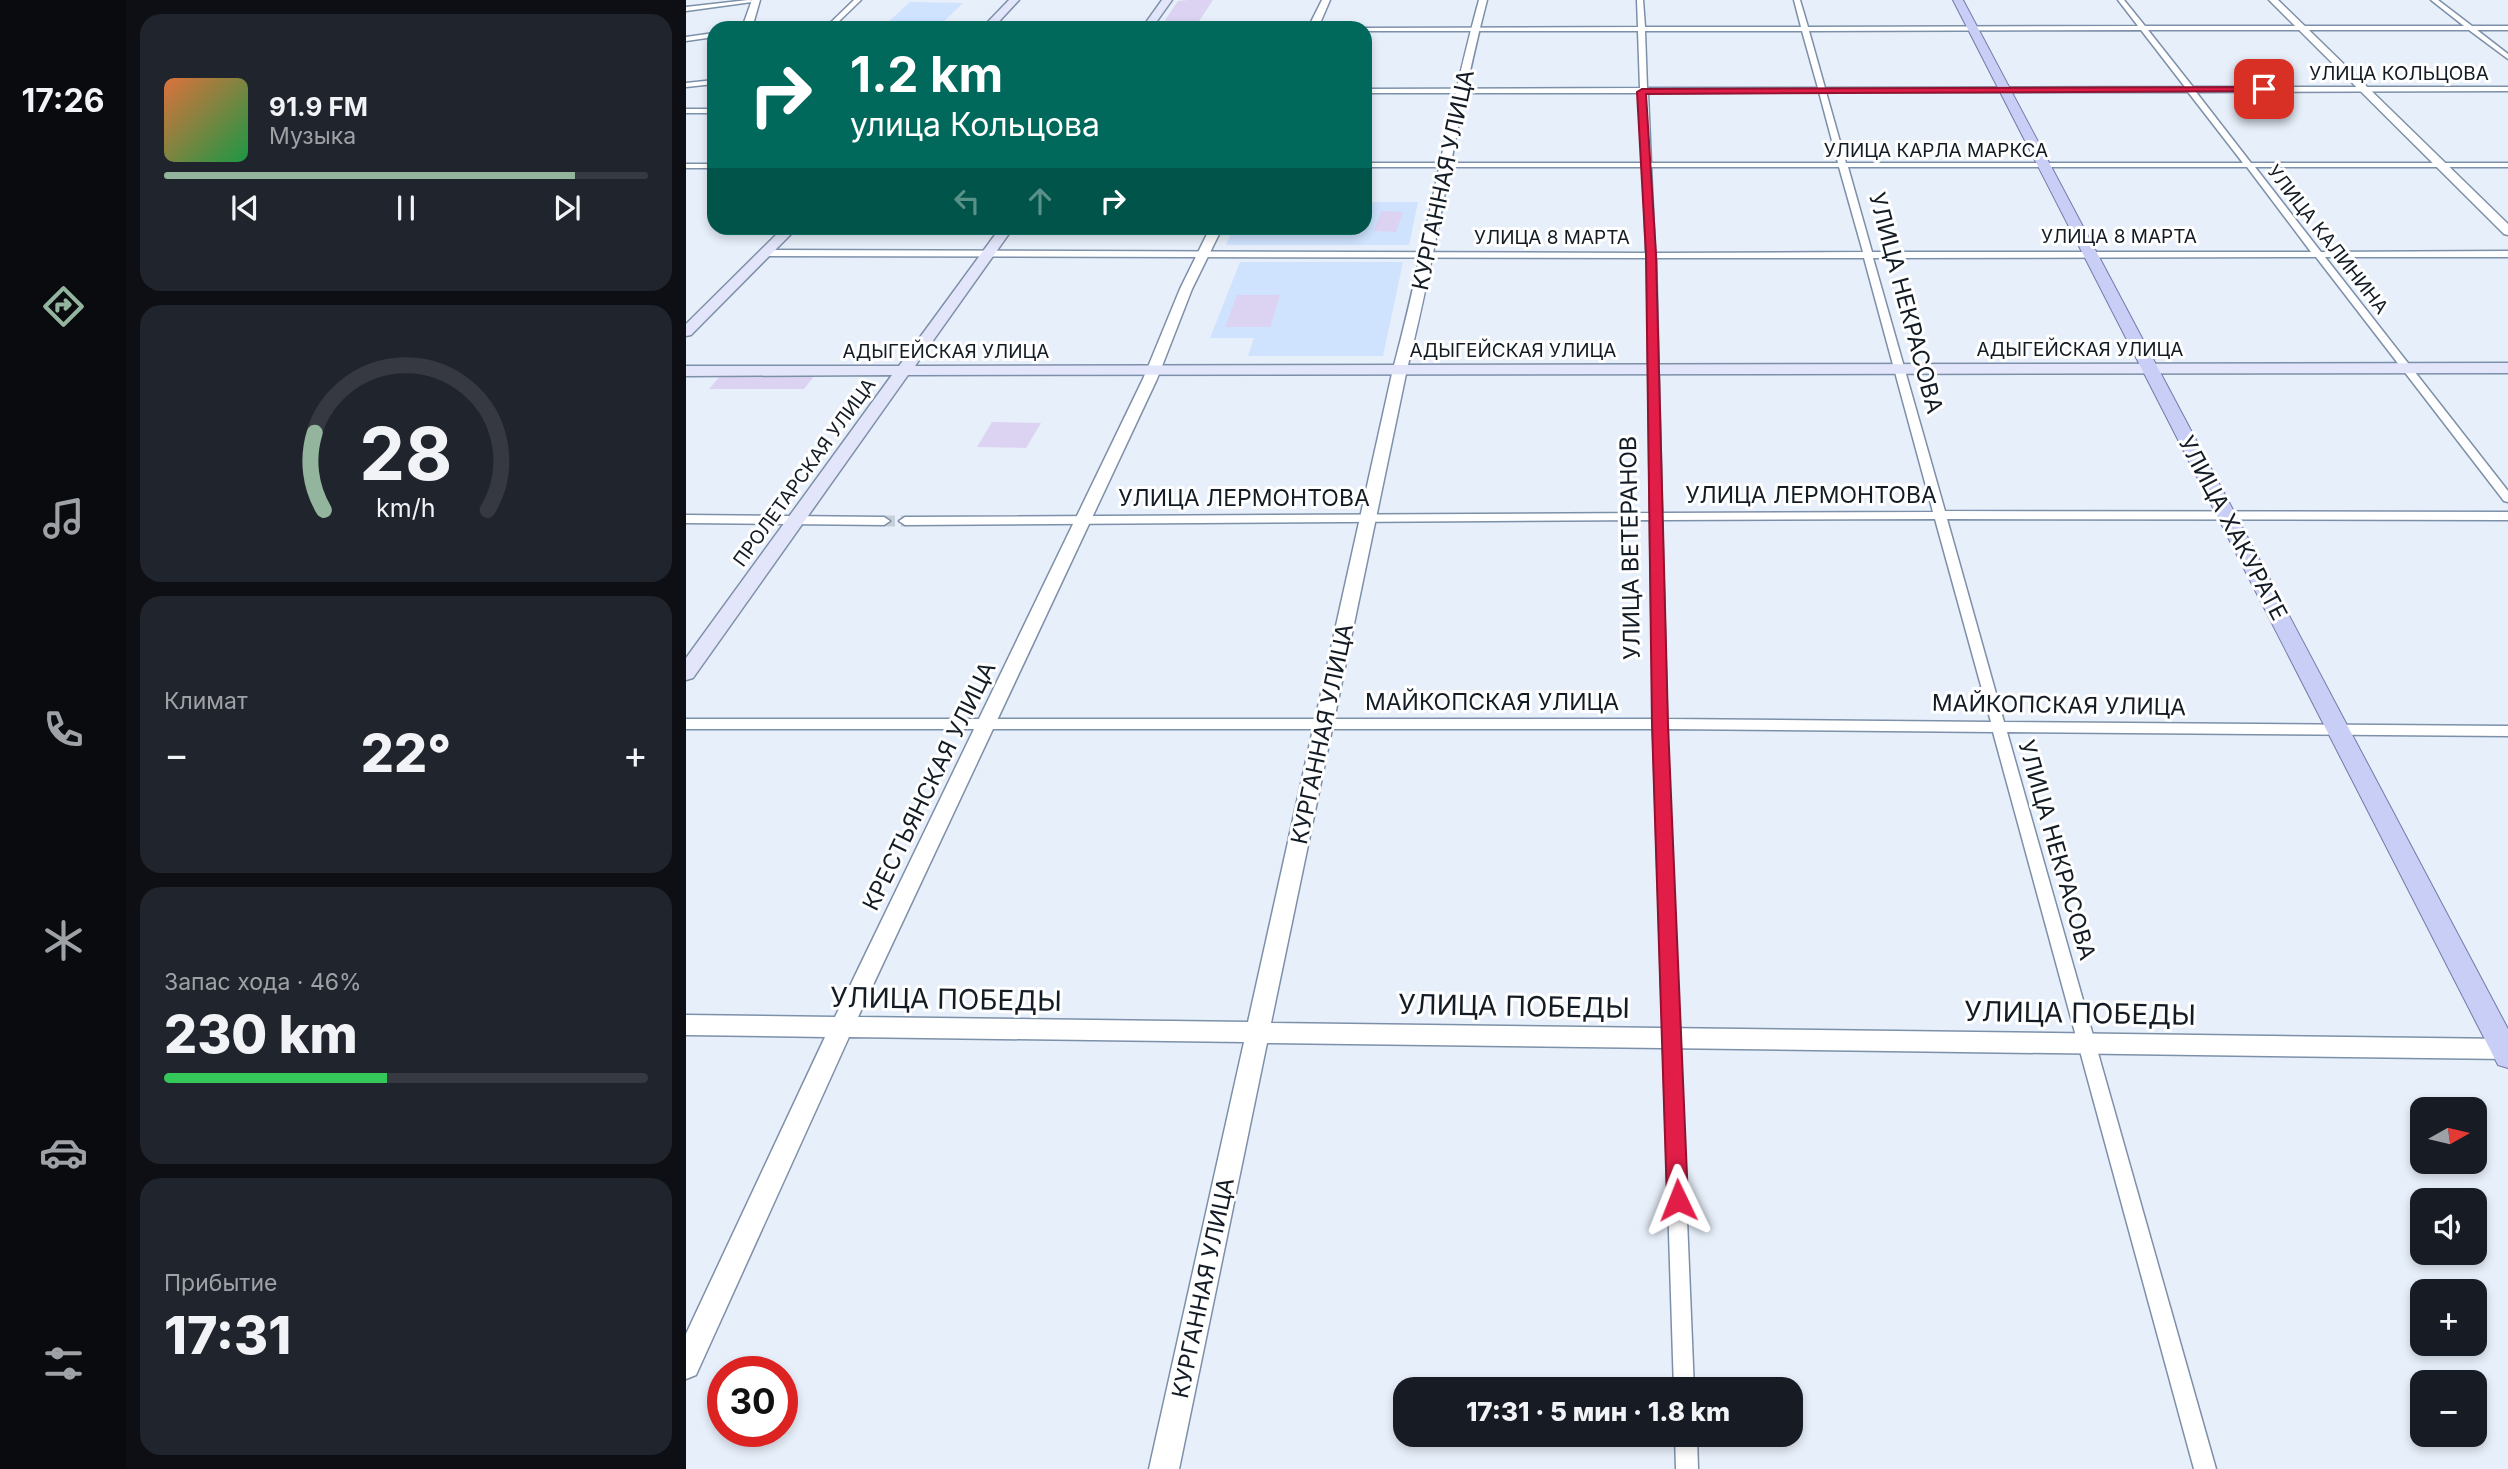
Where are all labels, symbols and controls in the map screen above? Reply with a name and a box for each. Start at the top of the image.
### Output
text: 1.2 km [850,45,1003,104]
icon: right [735,49,826,140]
pin [2234,59,2294,119]
street label: УЛИЦА КОЛЬЦОВА [2309,62,2489,85]
street label: КУРГАННАЯ УЛИЦА [1406,67,1480,293]
icon: arrive [2245,70,2283,108]
text: 17:26 [22,81,104,120]
text: 91.9 FM [269,91,368,122]
text: улица Кольцова [850,105,1100,144]
text: Музыка [269,122,356,150]
street label: УЛИЦА КАРЛА МАРКСА [1824,139,2048,162]
street label: УЛИЦА КАЛИНИНА [2262,160,2393,318]
icon: left [948,182,986,220]
icon: ahead [1021,182,1059,220]
icon: right [1094,182,1132,220]
icon: previous [226,189,264,227]
icon: pause [387,189,425,227]
icon: next [548,189,586,227]
street label: УЛИЦА НЕКРАСОВА [1863,189,1949,417]
street label: УЛИЦА 8 МАРТА [2041,225,2197,248]
street label: УЛИЦА 8 МАРТА [1474,226,1630,249]
icon: directions [39,282,88,331]
street label: АДЫГЕЙСКАЯ УЛИЦА [1977,337,2183,361]
street label: АДЫГЕЙСКАЯ УЛИЦА [1410,338,1616,362]
street label: АДЫГЕЙСКАЯ УЛИЦА [843,339,1049,363]
street label: ПРОЛЕТАРСКАЯ УЛИЦА [728,374,880,571]
text: 28 [359,409,453,498]
street label: УЛИЦА ХАКУРАТЕ [2173,431,2293,625]
street label: УЛИЦА ВЕТЕРАНОВ [1614,436,1646,660]
street label: УЛИЦА ЛЕРМОНТОВА [1685,481,1937,509]
street label: УЛИЦА ЛЕРМОНТОВА [1118,484,1370,512]
text: km/h [376,492,436,522]
icon: music [39,494,88,543]
street label: КУРГАННАЯ УЛИЦА [1285,621,1359,847]
street label: КРЕСТЬЯНСКАЯ УЛИЦА [857,657,1002,915]
text: Климат [164,687,248,715]
street label: МАЙКОПСКАЯ УЛИЦА [1365,688,1619,716]
street label: МАЙКОПСКАЯ УЛИЦА [1932,689,2186,721]
icon: phone [39,705,88,754]
text: 22° [361,722,451,785]
text: − [164,731,189,777]
text: + [623,731,648,777]
street label: УЛИЦА НЕКРАСОВА [2012,737,2102,963]
icon: climate [39,916,88,965]
text: Запас хода · 46% [164,968,362,996]
street label: УЛИЦА ПОБЕДЫ [830,980,1062,1018]
street label: УЛИЦА ПОБЕДЫ [1398,987,1630,1025]
street label: УЛИЦА ПОБЕДЫ [1964,994,2196,1032]
text: 230 km [164,1003,358,1066]
north arrow [2410,1097,2487,1174]
map controls [2410,1097,2487,1447]
icon: car [39,1128,88,1177]
position arrow [1641,1163,1715,1237]
street label: КУРГАННАЯ УЛИЦА [1166,1175,1240,1401]
button: sound [2410,1188,2487,1265]
text: Прибытие [164,1269,277,1297]
button: + [2410,1279,2487,1356]
text: 17:31 [164,1304,291,1367]
icon: filters [39,1339,88,1388]
speed limit sign: 30 [707,1356,798,1447]
button: − [2410,1370,2487,1447]
text: 17:31 · 5 мин · 1.8 km [1466,1396,1730,1427]

